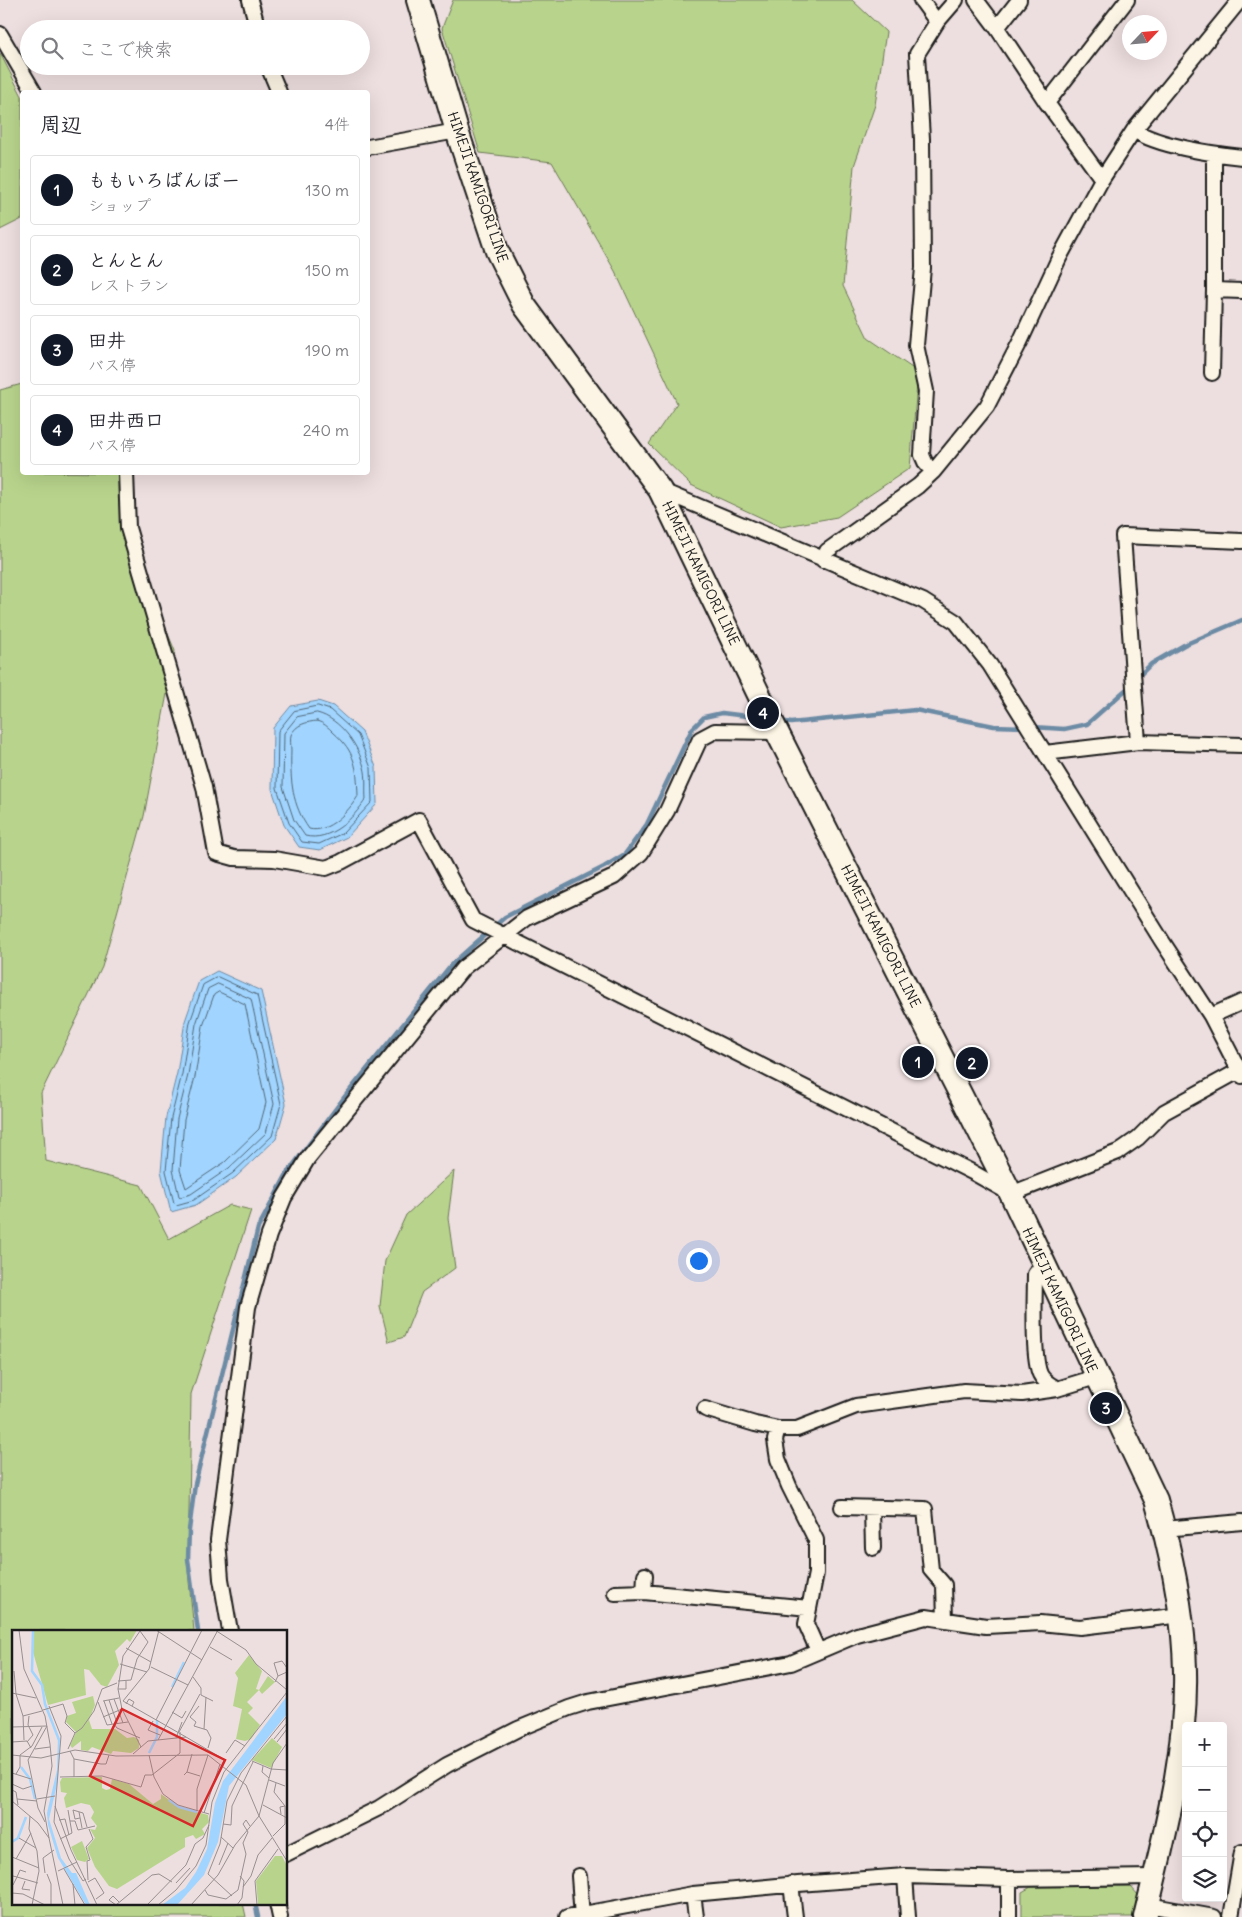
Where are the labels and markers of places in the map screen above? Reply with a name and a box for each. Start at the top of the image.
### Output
pin: 4 [747,694,779,732]
pin: 1 [902,1043,934,1081]
pin: 2 [956,1044,988,1082]
pin: 3 [1090,1389,1122,1427]

